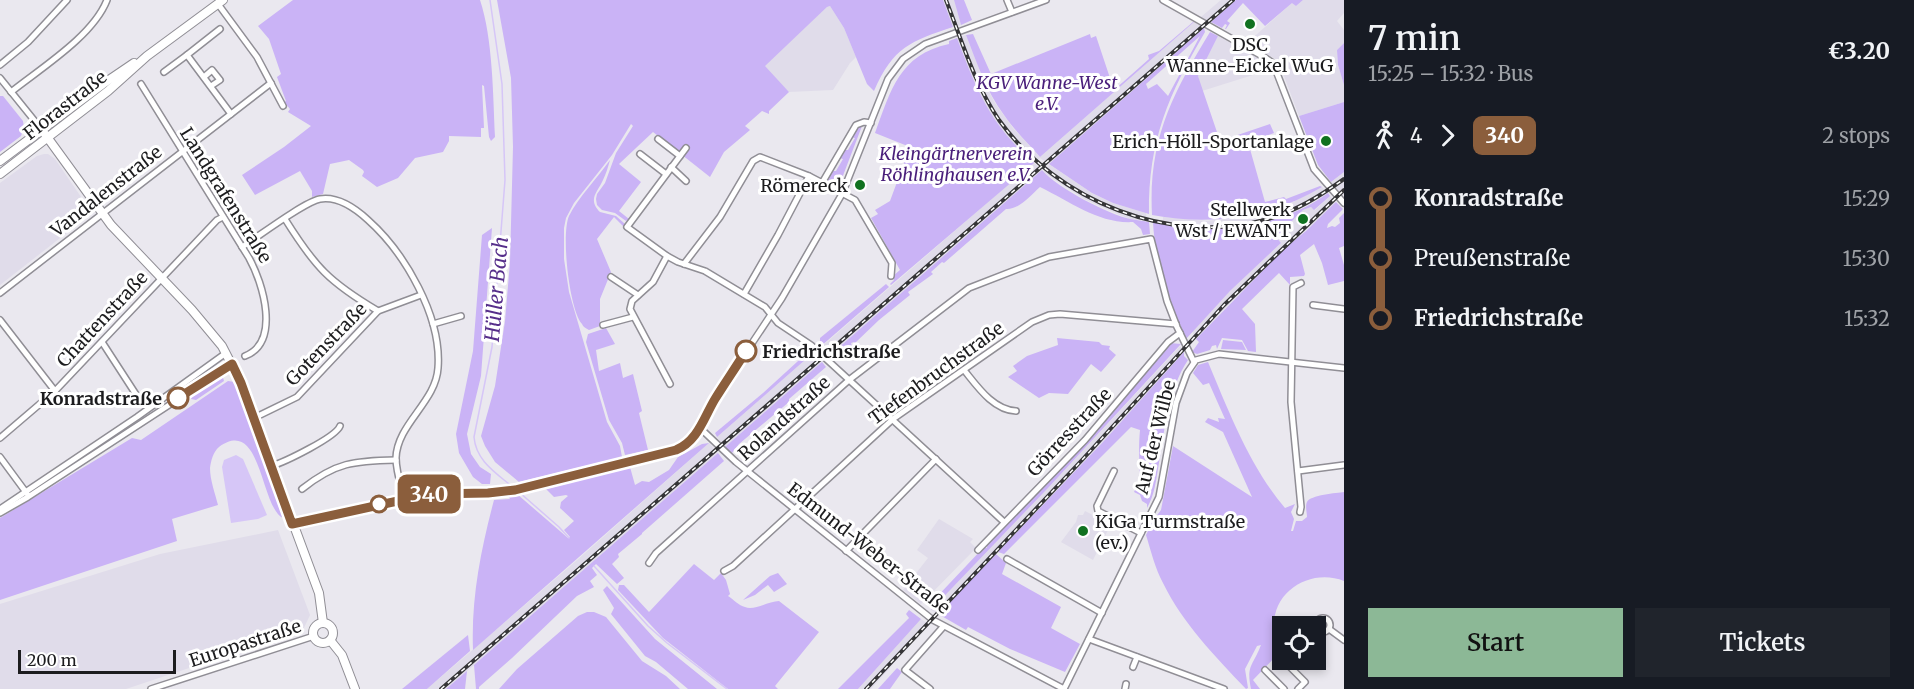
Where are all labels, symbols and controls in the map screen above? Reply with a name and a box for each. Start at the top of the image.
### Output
marker: DSC Wanne-Eickel WuG [1243,17,1257,31]
text: 7 min [1368,18,1461,59]
place label: DSC Wanne-Eickel WuG [1166,33,1333,77]
text: €3.20 [1828,37,1890,65]
text: 15:25 – 15:32 · Bus [1368,61,1533,86]
street label: Florastraße [19,65,111,145]
park label: KGV Wanne-West e.V. [975,71,1118,115]
icon: walk [1368,119,1401,152]
icon: forward [1431,119,1464,152]
text: 340 [1485,122,1524,149]
street label: Landgrafenstraße [175,123,277,267]
text: 4 [1410,123,1422,148]
text: 2 stops [1822,123,1890,148]
place label: Erich-Höll-Sportanlage [1112,130,1314,153]
marker: Erich-Höll-Sportanlage [1319,134,1333,148]
street label: Vandalenstraße [45,140,166,242]
park label: Kleingärtnerverein Röhlinghausen e.V. [878,142,1033,186]
place label: Römereck [760,174,849,197]
marker: Römereck [853,178,867,192]
text: Konradstraße [1414,184,1563,212]
text: 15:29 [1843,186,1890,211]
place label: Stellwerk Wst / EWANT [1174,198,1292,242]
marker: Stellwerk Wst / EWANT [1296,212,1310,226]
water label: Hüller Bach [479,235,513,344]
text: Preußenstraße [1414,244,1570,272]
text: 15:30 [1843,246,1890,271]
street label: Chattenstraße [52,266,152,372]
street label: Gotenstraße [281,298,371,390]
text: Friedrichstraße [1414,304,1583,332]
text: 15:32 [1844,306,1890,331]
street label: Tiefenbruchstraße [864,316,1008,430]
marker: Friedrichstraße [735,340,757,362]
place label: Friedrichstraße [762,340,901,363]
street label: Rolandstraße [733,371,835,465]
street label: Auf der Wilbe [1129,377,1180,498]
street label: Görresstraße [1022,383,1116,481]
place label: Konradstraße [40,387,162,410]
marker: Konradstraße [167,387,189,409]
line badge: 340 [394,474,464,514]
street label: Edmund-Weber-Straße [783,477,955,619]
text: 340 [410,481,448,508]
unlabelled marker [370,495,388,513]
place label: KiGa Turmstraße (ev.) [1095,510,1245,554]
marker: KiGa Turmstraße (ev.) [1076,524,1090,538]
button: Start [1368,608,1623,677]
button: Tickets [1635,608,1890,677]
street label: Europastraße [186,614,304,672]
map controls [1272,616,1326,670]
button: locate [1272,616,1326,670]
scale bar [18,647,176,674]
text: 200 m [27,650,77,670]

